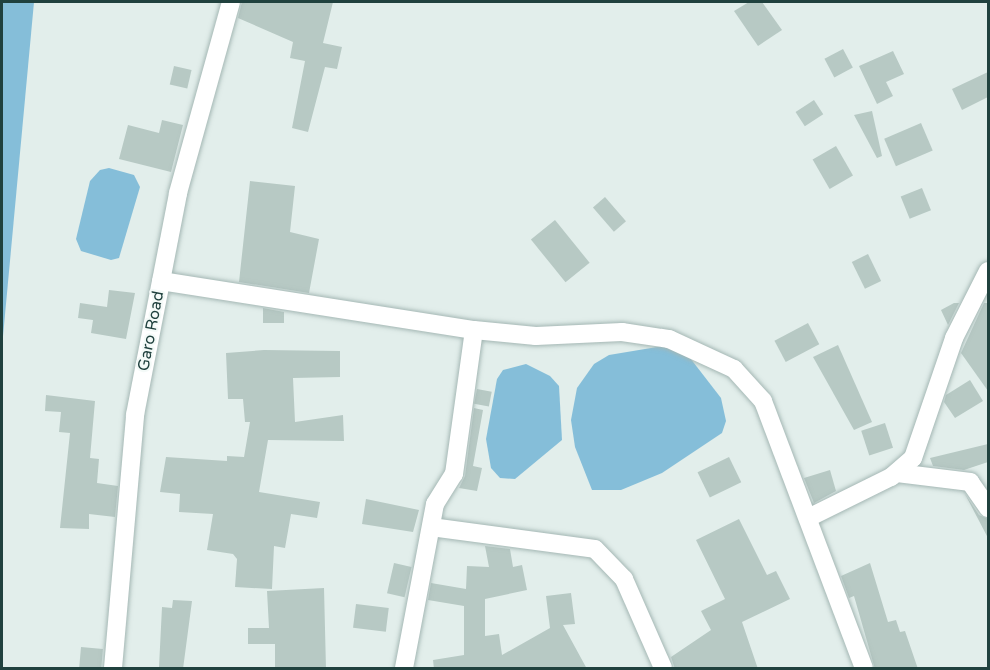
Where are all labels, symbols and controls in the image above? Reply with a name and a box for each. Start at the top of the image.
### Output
street label: Garo Road [134,289,168,373]

